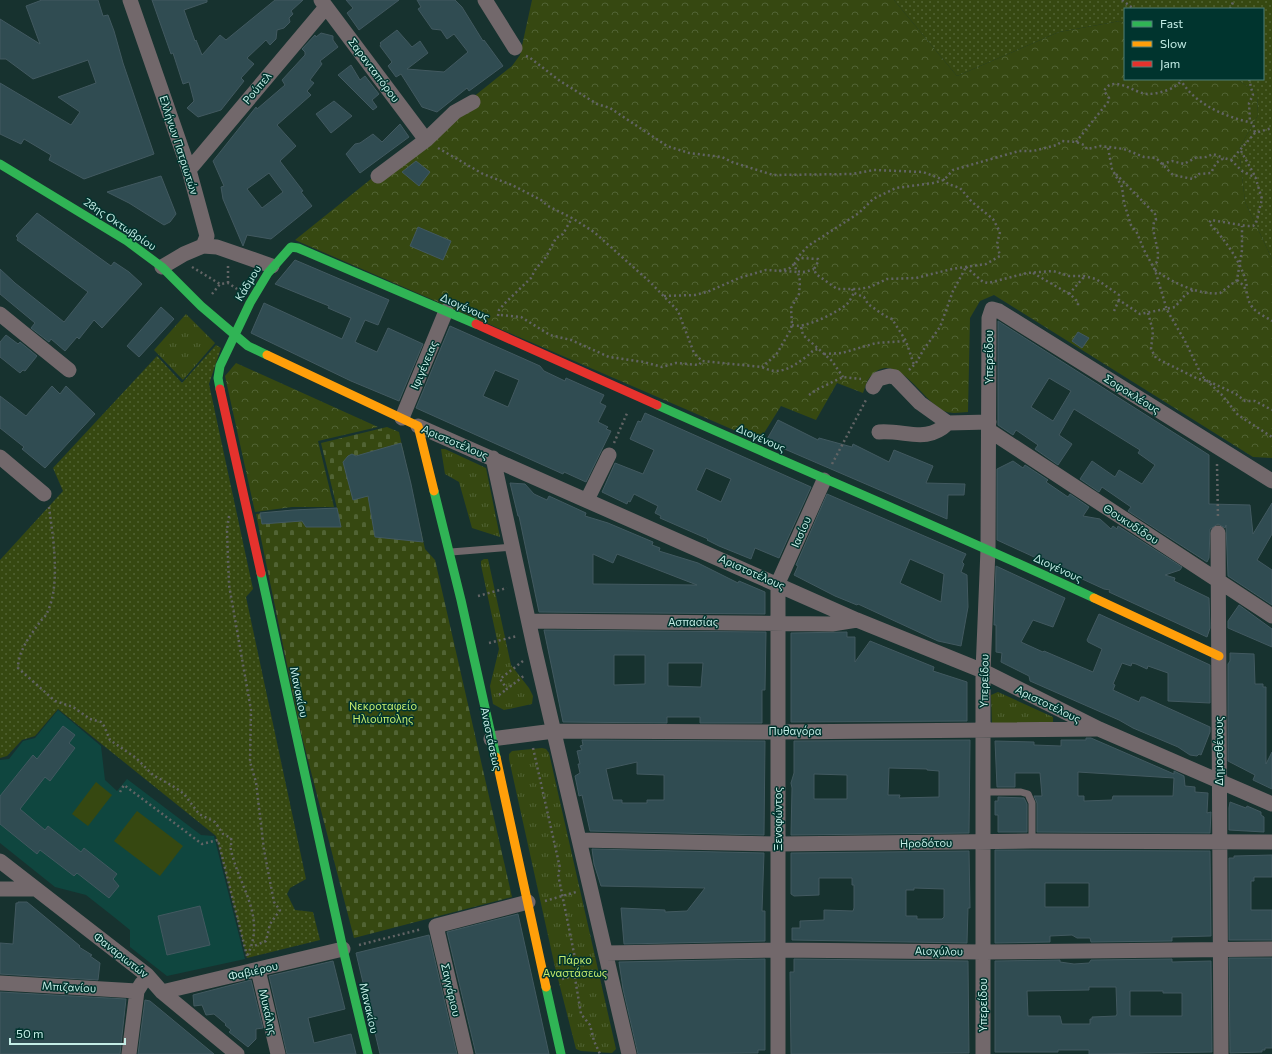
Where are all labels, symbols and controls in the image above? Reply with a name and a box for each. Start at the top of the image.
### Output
legend [1124,8,1264,80]
text: Fast [1160,16,1183,30]
street label: Σαρανταπόρου [346,35,403,104]
text: Slow [1160,36,1187,50]
text: Jam [1160,56,1180,71]
street label: Ρούπελ [240,69,274,106]
street label: Ελλήνων Πατριωτών [157,94,202,196]
street label: 28ης Οκτωβρίου [82,195,159,253]
street label: Κάδμου [232,263,263,303]
street label: Διογένους [439,290,492,323]
street label: Υπερείδου [982,330,995,384]
street label: Ιφιγένειας [407,338,440,391]
street label: Σοφοκλέους [1102,371,1163,416]
street label: Διογένους [735,421,788,454]
street label: Αριστοτέλους [420,422,490,461]
street label: Θουκυδίδου [1101,501,1161,546]
street label: Ιασίου [788,514,813,549]
street label: Αριστοτέλους [717,551,787,592]
street label: Διογένους [1032,551,1085,584]
street label: Ασπασίας [668,615,718,628]
street label: Υπερείδου [977,654,990,708]
street label: Μανακίου [288,665,311,718]
street label: Αριστοτέλους [1014,682,1083,725]
park label: Νεκροταφείο Ηλιούπολης [349,699,417,725]
street label: Αναστάσεως [478,706,505,772]
street label: Δημοσθένους [1212,716,1225,786]
street label: Πυθαγόρα [769,724,822,737]
street label: Ξενοφώντος [771,787,784,851]
street label: Ηροδότου [900,836,952,849]
street label: Φαναριωτών [91,929,152,980]
street label: Αισχύλου [915,944,963,957]
park label: Πάρκο Αναστάσεως [543,953,607,979]
street label: Φαβιέρου [227,958,279,983]
street label: Σαγγάριου [439,962,464,1018]
street label: Υπερείδου [976,978,989,1032]
street label: Μπιζανίου [42,979,96,994]
street label: Μανακίου [357,981,382,1034]
street label: Μυκάλης [257,988,280,1036]
scale bar [10,1020,125,1046]
text: 50 m [16,1026,44,1040]

